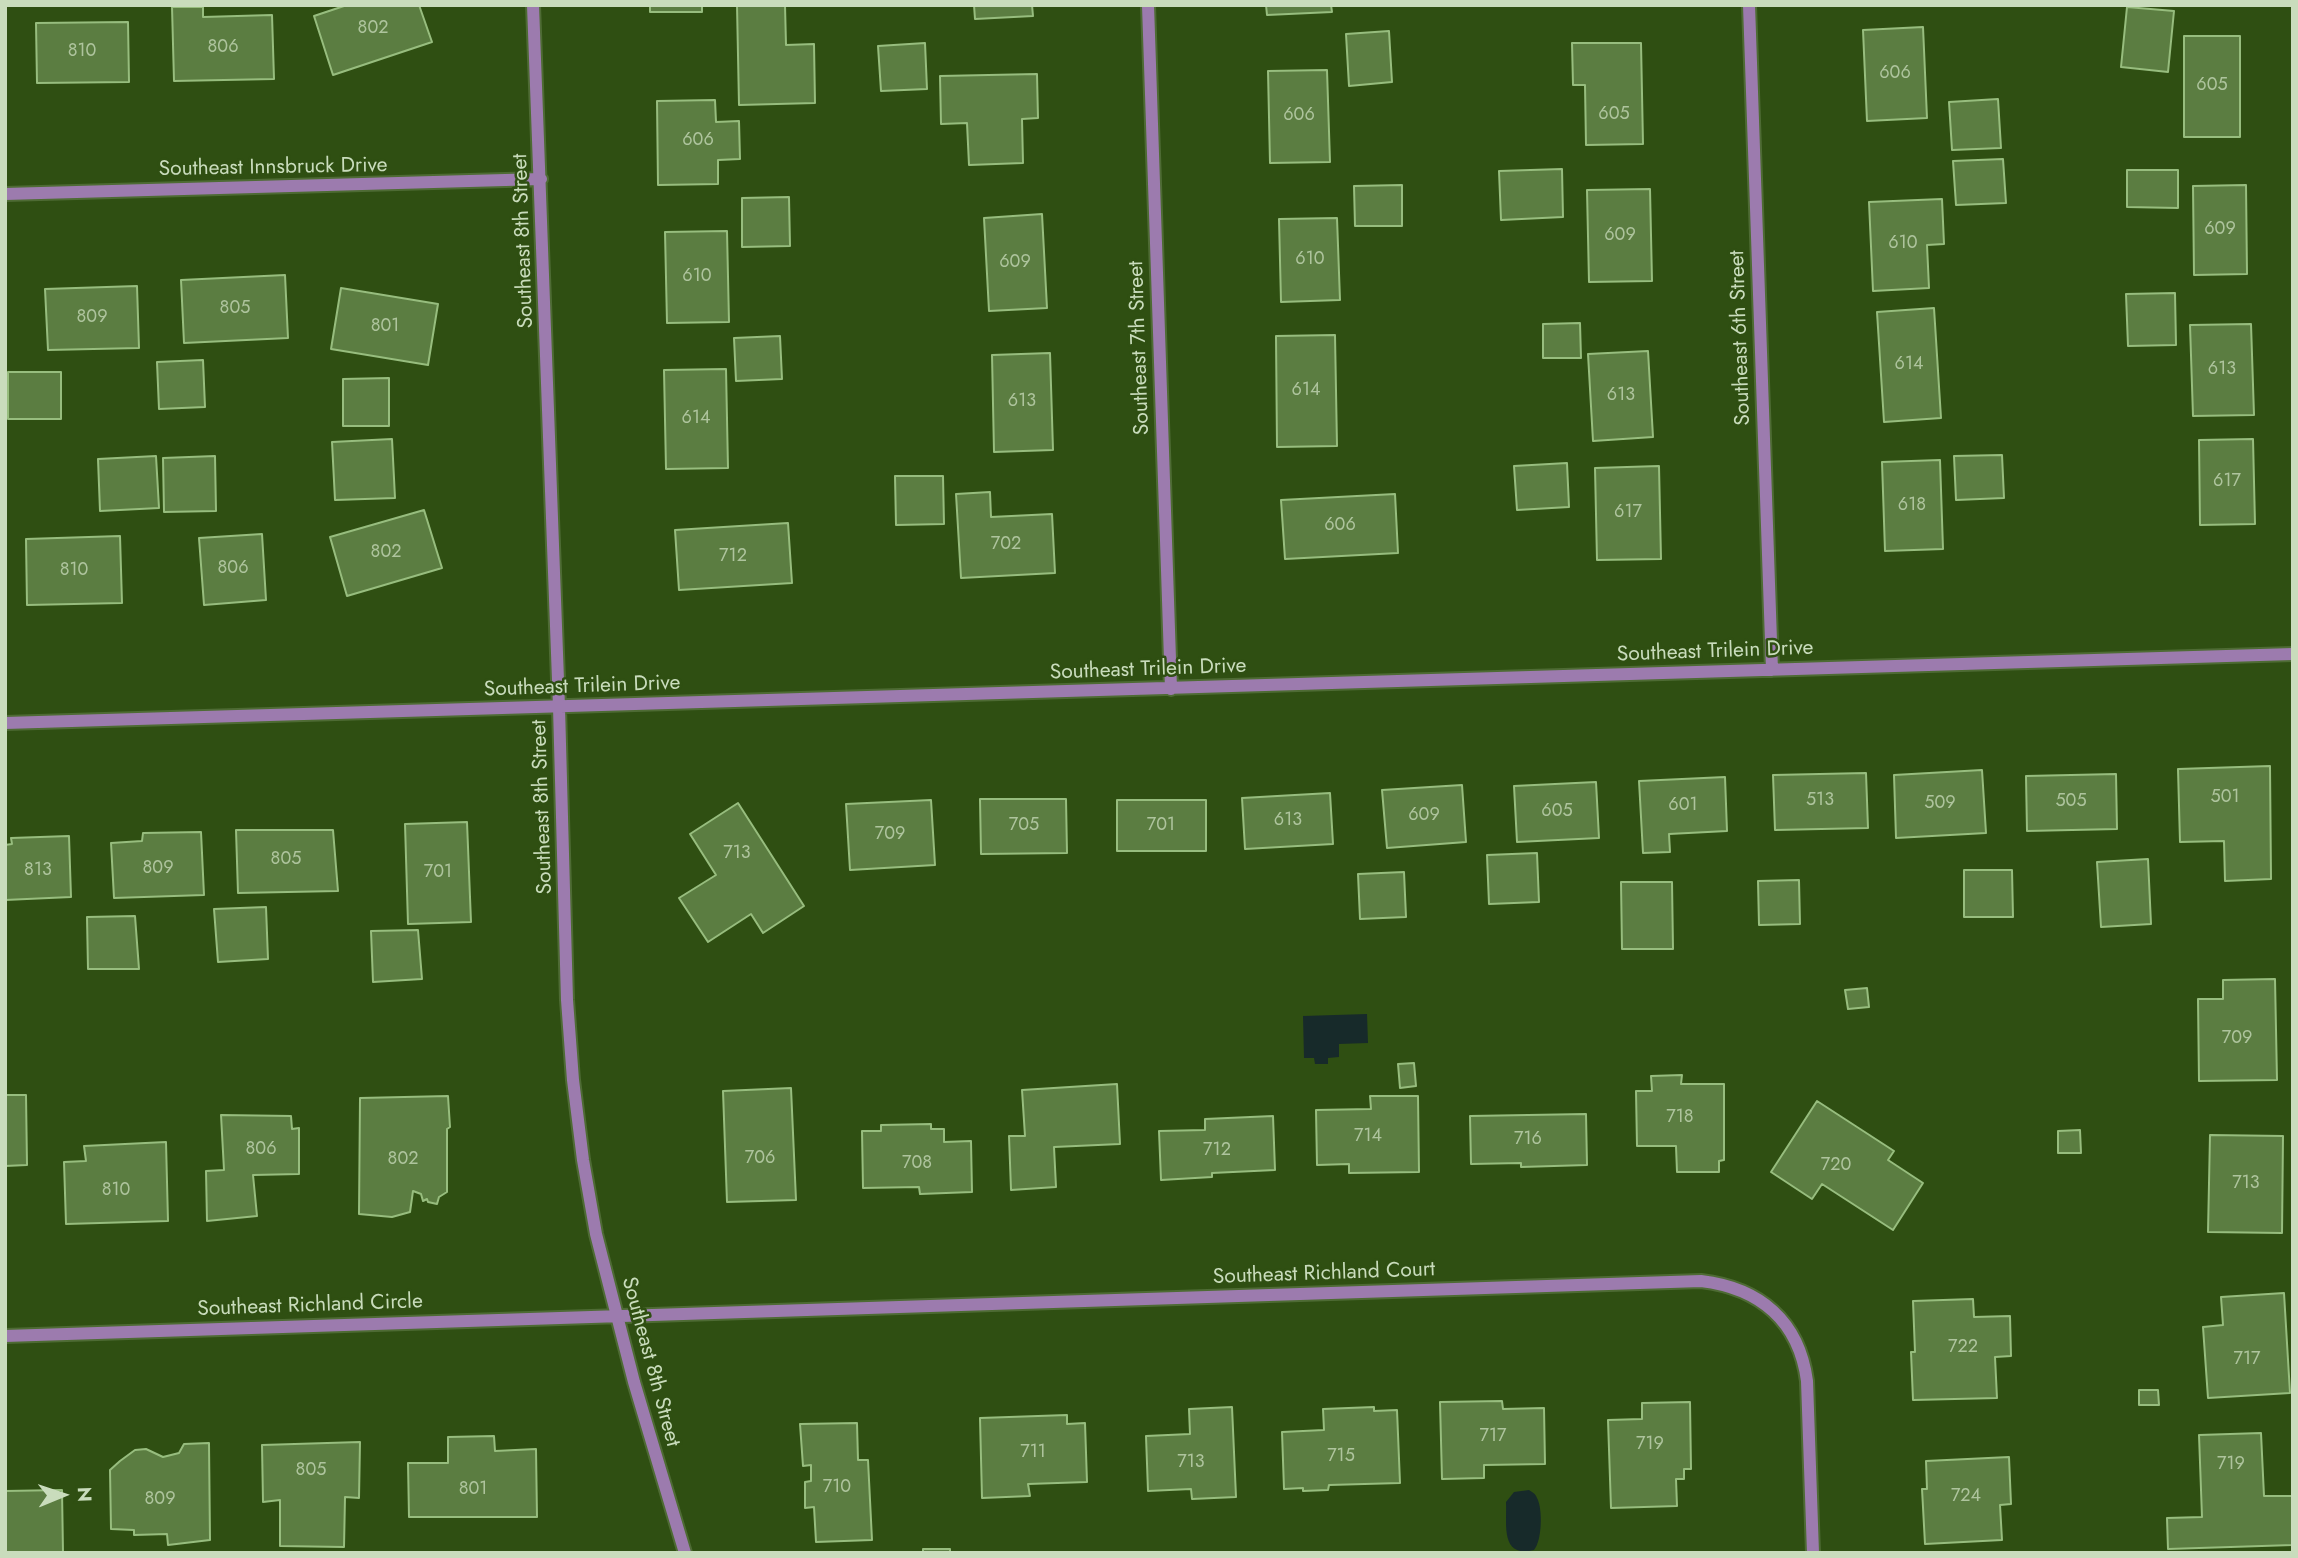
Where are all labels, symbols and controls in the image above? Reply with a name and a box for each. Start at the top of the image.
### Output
house number: 802 [358,18,388,40]
house number: 806 [208,37,238,59]
house number: 810 [68,41,96,63]
house number: 606 [1879,63,1911,85]
house number: 605 [2196,75,2228,97]
house number: 605 [1598,104,1630,126]
house number: 606 [1283,105,1315,127]
house number: 606 [682,130,714,152]
street label: Southeast Innsbruck Drive [158,153,388,183]
street label: Southeast 8th Street [508,153,540,329]
house number: 609 [2204,219,2236,241]
house number: 609 [1604,225,1636,247]
house number: 610 [1888,233,1918,255]
house number: 610 [1295,249,1325,271]
street label: Southeast 6th Street [1725,250,1757,426]
house number: 609 [999,252,1031,274]
street label: Southeast 7th Street [1124,260,1156,436]
house number: 610 [682,266,712,288]
house number: 805 [220,298,250,320]
house number: 809 [77,307,107,329]
house number: 801 [371,316,399,338]
house number: 614 [1895,354,1923,376]
house number: 613 [2208,359,2236,381]
house number: 614 [1292,380,1320,402]
house number: 613 [1607,385,1635,407]
house number: 613 [1008,391,1036,413]
house number: 614 [682,408,710,430]
house number: 617 [2213,471,2241,493]
house number: 618 [1898,495,1926,517]
house number: 617 [1614,502,1642,524]
house number: 606 [1324,515,1356,537]
house number: 702 [991,534,1021,556]
house number: 802 [371,542,401,564]
house number: 712 [719,546,747,568]
house number: 806 [218,558,248,580]
house number: 810 [60,560,88,582]
street label: Southeast Trilein Drive [1616,636,1814,668]
street label: Southeast Trilein Drive [1049,654,1247,686]
street label: Southeast Trilein Drive [483,671,681,703]
street label: Southeast 8th Street [527,719,559,895]
house number: 501 [2210,787,2240,809]
house number: 513 [1806,790,1834,812]
house number: 505 [2055,791,2087,813]
house number: 509 [1924,793,1956,815]
house number: 601 [1668,795,1698,817]
house number: 605 [1541,801,1573,823]
house number: 609 [1408,805,1440,827]
house number: 613 [1274,810,1302,832]
house number: 705 [1009,815,1039,837]
house number: 701 [1147,815,1175,837]
house number: 709 [875,824,905,846]
house number: 713 [723,843,751,865]
house number: 805 [271,849,301,871]
house number: 809 [143,858,173,880]
house number: 813 [24,860,52,882]
house number: 701 [424,862,452,884]
house number: 709 [2222,1028,2252,1050]
house number: 718 [1666,1107,1694,1129]
house number: 714 [1354,1126,1382,1148]
house number: 716 [1514,1129,1542,1151]
house number: 806 [246,1139,276,1161]
house number: 712 [1203,1140,1231,1162]
house number: 706 [745,1148,775,1170]
house number: 802 [388,1149,418,1171]
house number: 708 [902,1153,932,1175]
house number: 720 [1821,1155,1851,1177]
house number: 713 [2232,1173,2260,1195]
house number: 810 [102,1180,130,1202]
street label: Southeast Richland Court [1212,1258,1436,1290]
street label: Southeast 8th Street [615,1274,685,1450]
street label: Southeast Richland Circle [197,1289,423,1323]
house number: 722 [1948,1337,1978,1359]
house number: 717 [2234,1349,2260,1371]
house number: 717 [1480,1426,1506,1448]
house number: 719 [1636,1434,1664,1456]
house number: 711 [1020,1442,1046,1464]
house number: 715 [1327,1446,1355,1468]
house number: 713 [1177,1452,1205,1474]
house number: 719 [2217,1454,2245,1476]
north arrow [28,1460,98,1530]
house number: 805 [296,1460,326,1482]
house number: 710 [823,1477,851,1499]
house number: 801 [459,1479,487,1501]
text: N [71,1486,98,1502]
house number: 724 [1951,1486,1981,1508]
house number: 809 [145,1489,175,1511]

